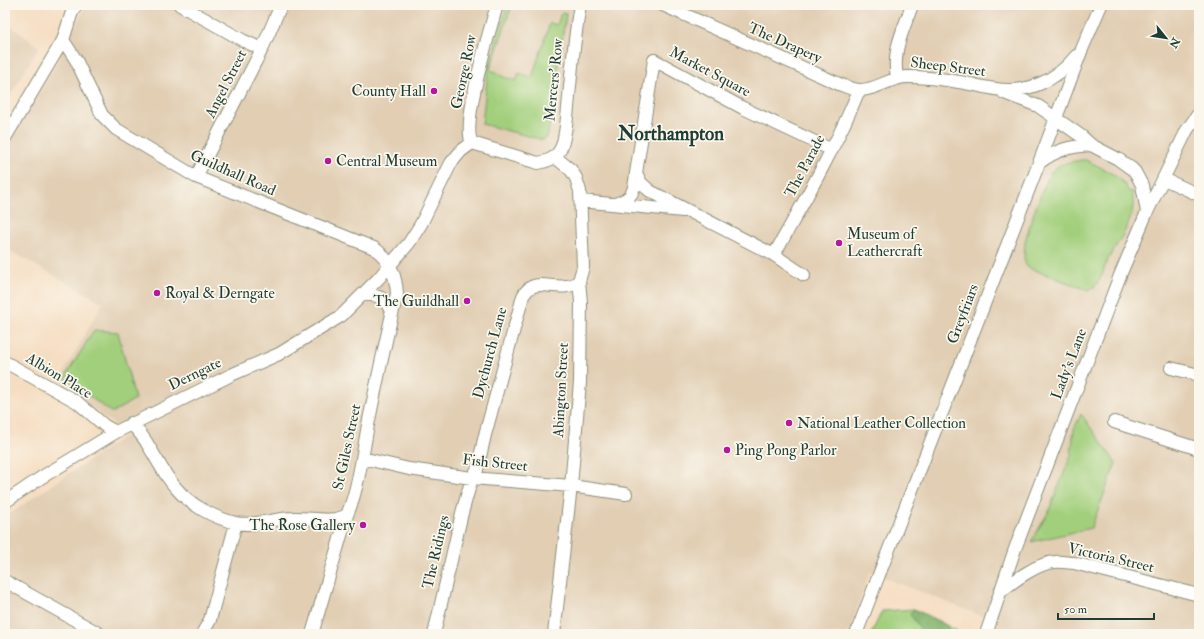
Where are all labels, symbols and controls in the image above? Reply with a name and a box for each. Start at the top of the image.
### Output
street label: The Drapery [745,18,825,69]
north arrow [1146,18,1186,58]
street label: George Row [447,32,481,111]
text: N [1166,34,1183,51]
street label: Mercers' Row [540,37,568,122]
street label: Market Square [666,43,754,101]
street label: Angel Street [200,47,251,122]
street label: Sheep Street [909,53,987,82]
place label: County Hall [352,82,426,101]
marker: County Hall [429,86,439,96]
district label: Northampton [617,122,724,147]
street label: The Parade [781,131,829,201]
street label: Guildhall Road [187,146,279,201]
place label: Central Museum [336,152,438,171]
marker: Central Museum [323,156,333,166]
place label: Museum of Leathercraft [847,225,923,261]
marker: Museum of Leathercraft [834,238,844,248]
street label: Greyfriars [943,281,983,347]
place label: Royal & Derngate [165,284,275,303]
marker: Royal & Derngate [152,288,162,298]
place label: The Guildhall [373,292,459,311]
marker: The Guildhall [462,296,472,306]
street label: Dychurch Lane [469,305,511,401]
street label: Lady's Lane [1047,326,1091,402]
street label: Abington Street [549,342,573,439]
street label: Albion Place [22,348,96,403]
street label: Derngate [165,353,225,395]
street label: St Giles Street [329,402,365,492]
place label: National Leather Collection [797,414,966,433]
marker: National Leather Collection [784,418,794,428]
place label: Ping Pong Parlor [735,441,837,460]
marker: Ping Pong Parlor [722,445,732,455]
street label: Fish Street [461,450,529,476]
street label: The Ridings [418,513,454,591]
place label: The Rose Gallery [249,516,355,535]
marker: The Rose Gallery [358,520,368,530]
street label: Victoria Street [1066,539,1156,577]
scale bar [1058,595,1154,621]
text: 50 m [1064,602,1088,617]

